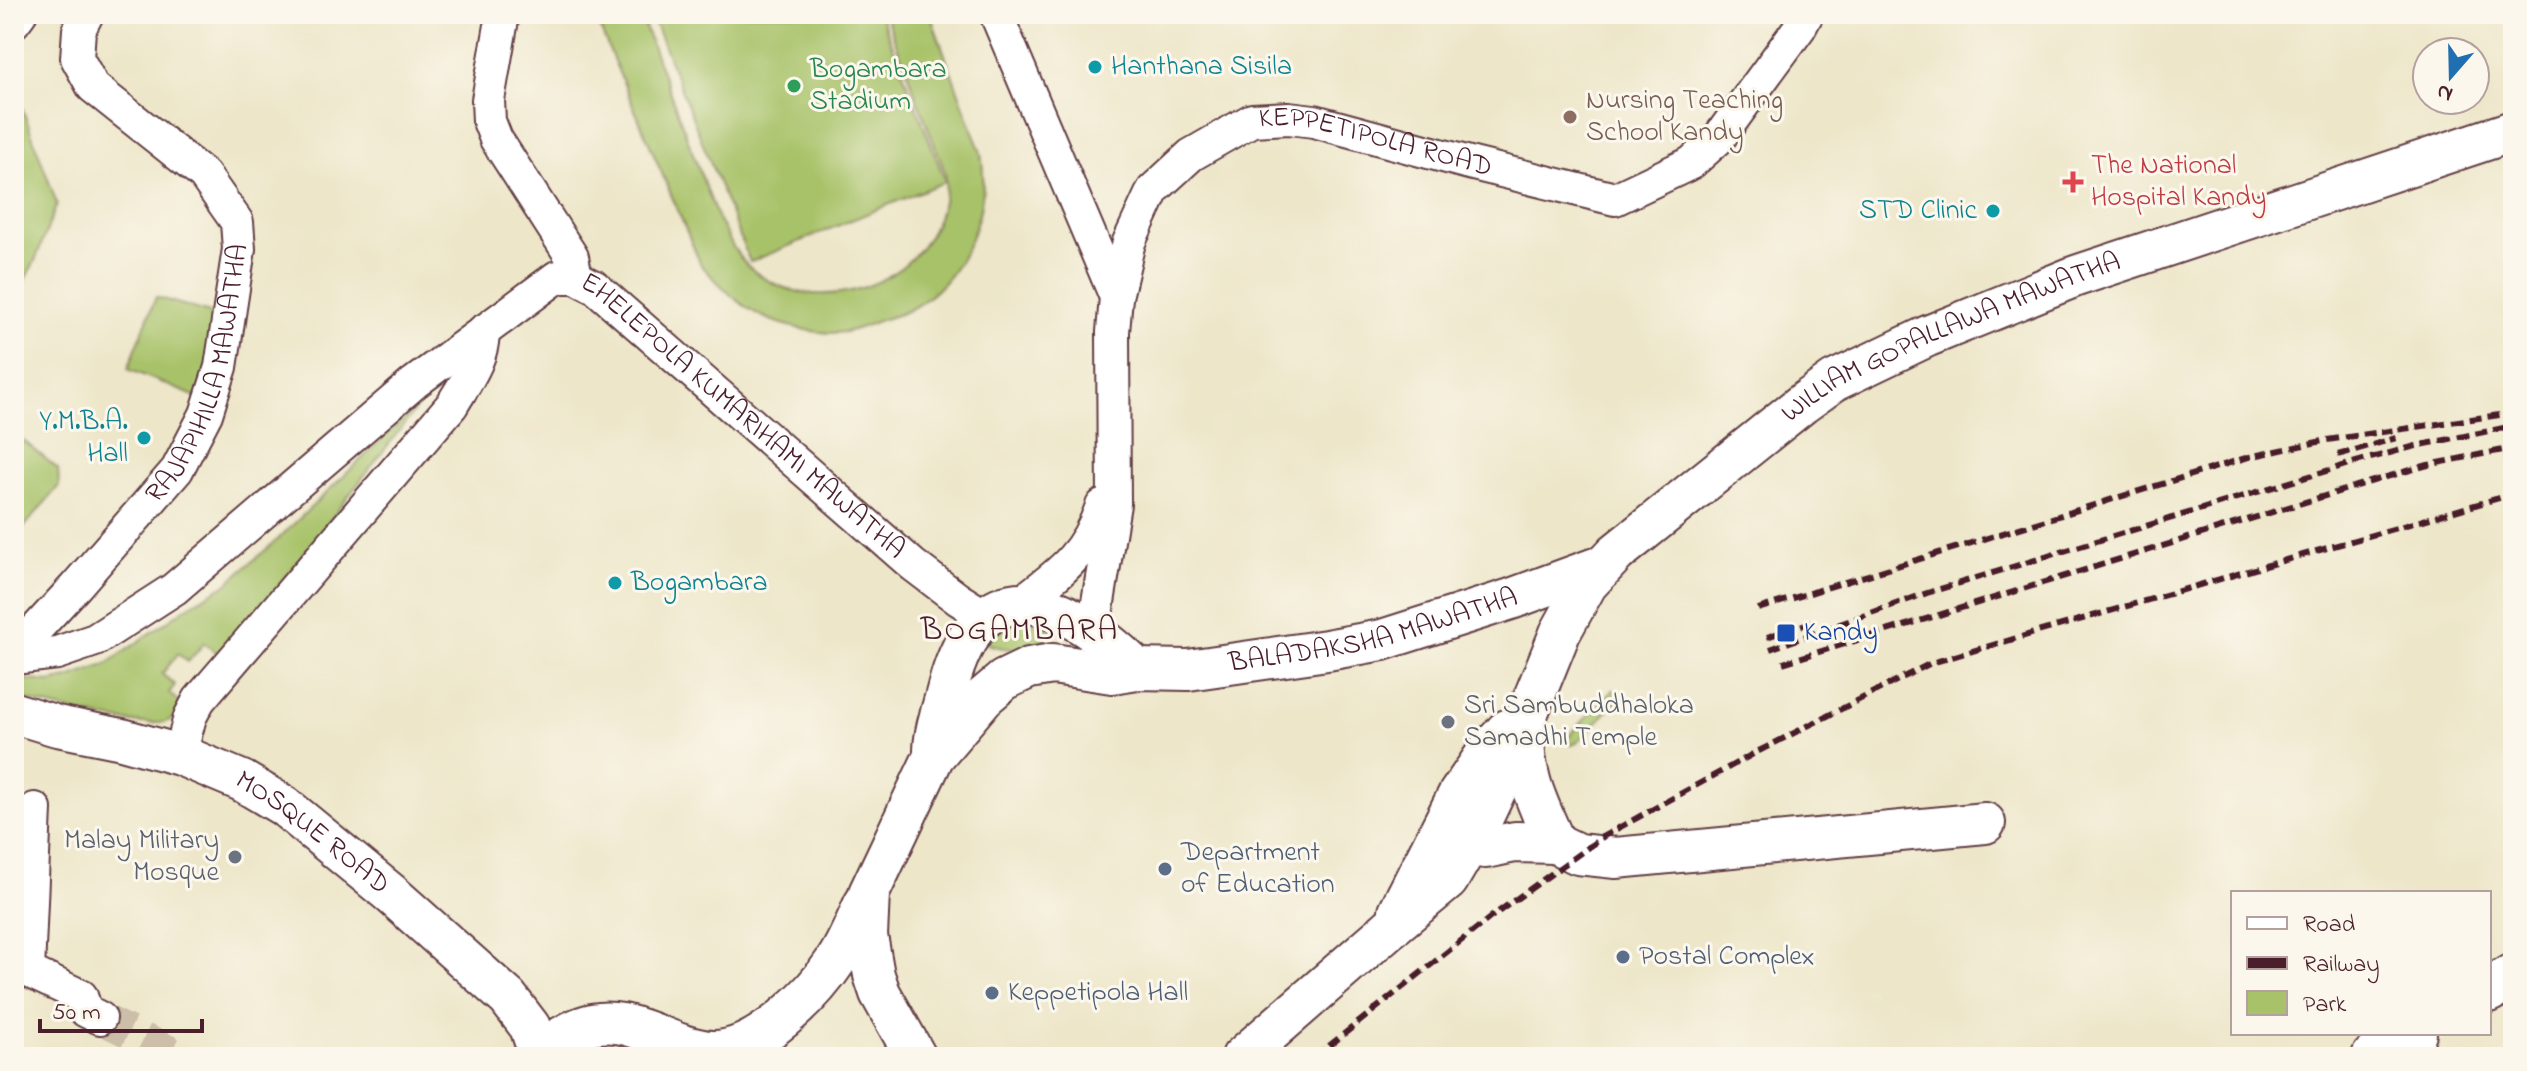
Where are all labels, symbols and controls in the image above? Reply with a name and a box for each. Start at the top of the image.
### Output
north arrow [2411,36,2491,116]
place label: Hanthana Sisila [1111,47,1292,88]
place label: Bogambara Stadium [809,50,947,123]
marker: Hanthana Sisila [1086,58,1104,76]
text: N [2433,74,2458,110]
marker: Bogambara Stadium [785,77,803,95]
place label: Nursing Teaching School Kandy [1586,81,1783,154]
street label: KEPPETIPOLA ROAD [1258,98,1496,188]
marker: Nursing Teaching School Kandy [1561,108,1579,126]
place label: The National Hospital Kandy [2091,146,2266,219]
marker: The National Hospital Kandy [2062,171,2084,193]
place label: STD Clinic [1859,191,1978,232]
marker: STD Clinic [1984,202,2002,220]
street label: RAJAPIHILLA MAWATHA [136,241,260,513]
street label: WILLIAM GOPALLAWA MAWATHA [1773,242,2126,433]
street label: EHELEPOLA KUMARIHAMI MAWATHA [573,262,914,570]
place label: Y.M.B.A. Hall [39,402,128,475]
marker: Y.M.B.A. Hall [135,429,153,447]
place label: Bogambara [630,563,768,604]
marker: Bogambara [606,574,624,592]
street label: BALADAKSHA MAWATHA [1225,578,1523,685]
district label: BOGAMBARA [920,608,1119,655]
place label: Kandy [1804,613,1878,654]
marker: Kandy [1775,622,1797,644]
place label: Sri Sambuddhaloka Samadhi Temple [1464,686,1694,759]
marker: Sri Sambuddhaloka Samadhi Temple [1439,713,1457,731]
street label: MOSQUE ROAD [227,761,398,905]
place label: Malay Military Mosque [64,821,219,894]
place label: Department of Education [1180,833,1335,906]
marker: Malay Military Mosque [226,848,244,866]
marker: Department of Education [1156,860,1174,878]
legend [2231,891,2491,1035]
text: Road [2303,908,2356,943]
place label: Postal Complex [1639,937,1814,978]
marker: Postal Complex [1614,948,1632,966]
text: Railway [2303,948,2380,984]
place label: Keppetipola Hall [1008,973,1188,1014]
scale bar [40,983,202,1033]
marker: Keppetipola Hall [983,984,1001,1002]
text: Park [2303,988,2347,1023]
text: 50 m [52,996,101,1031]

